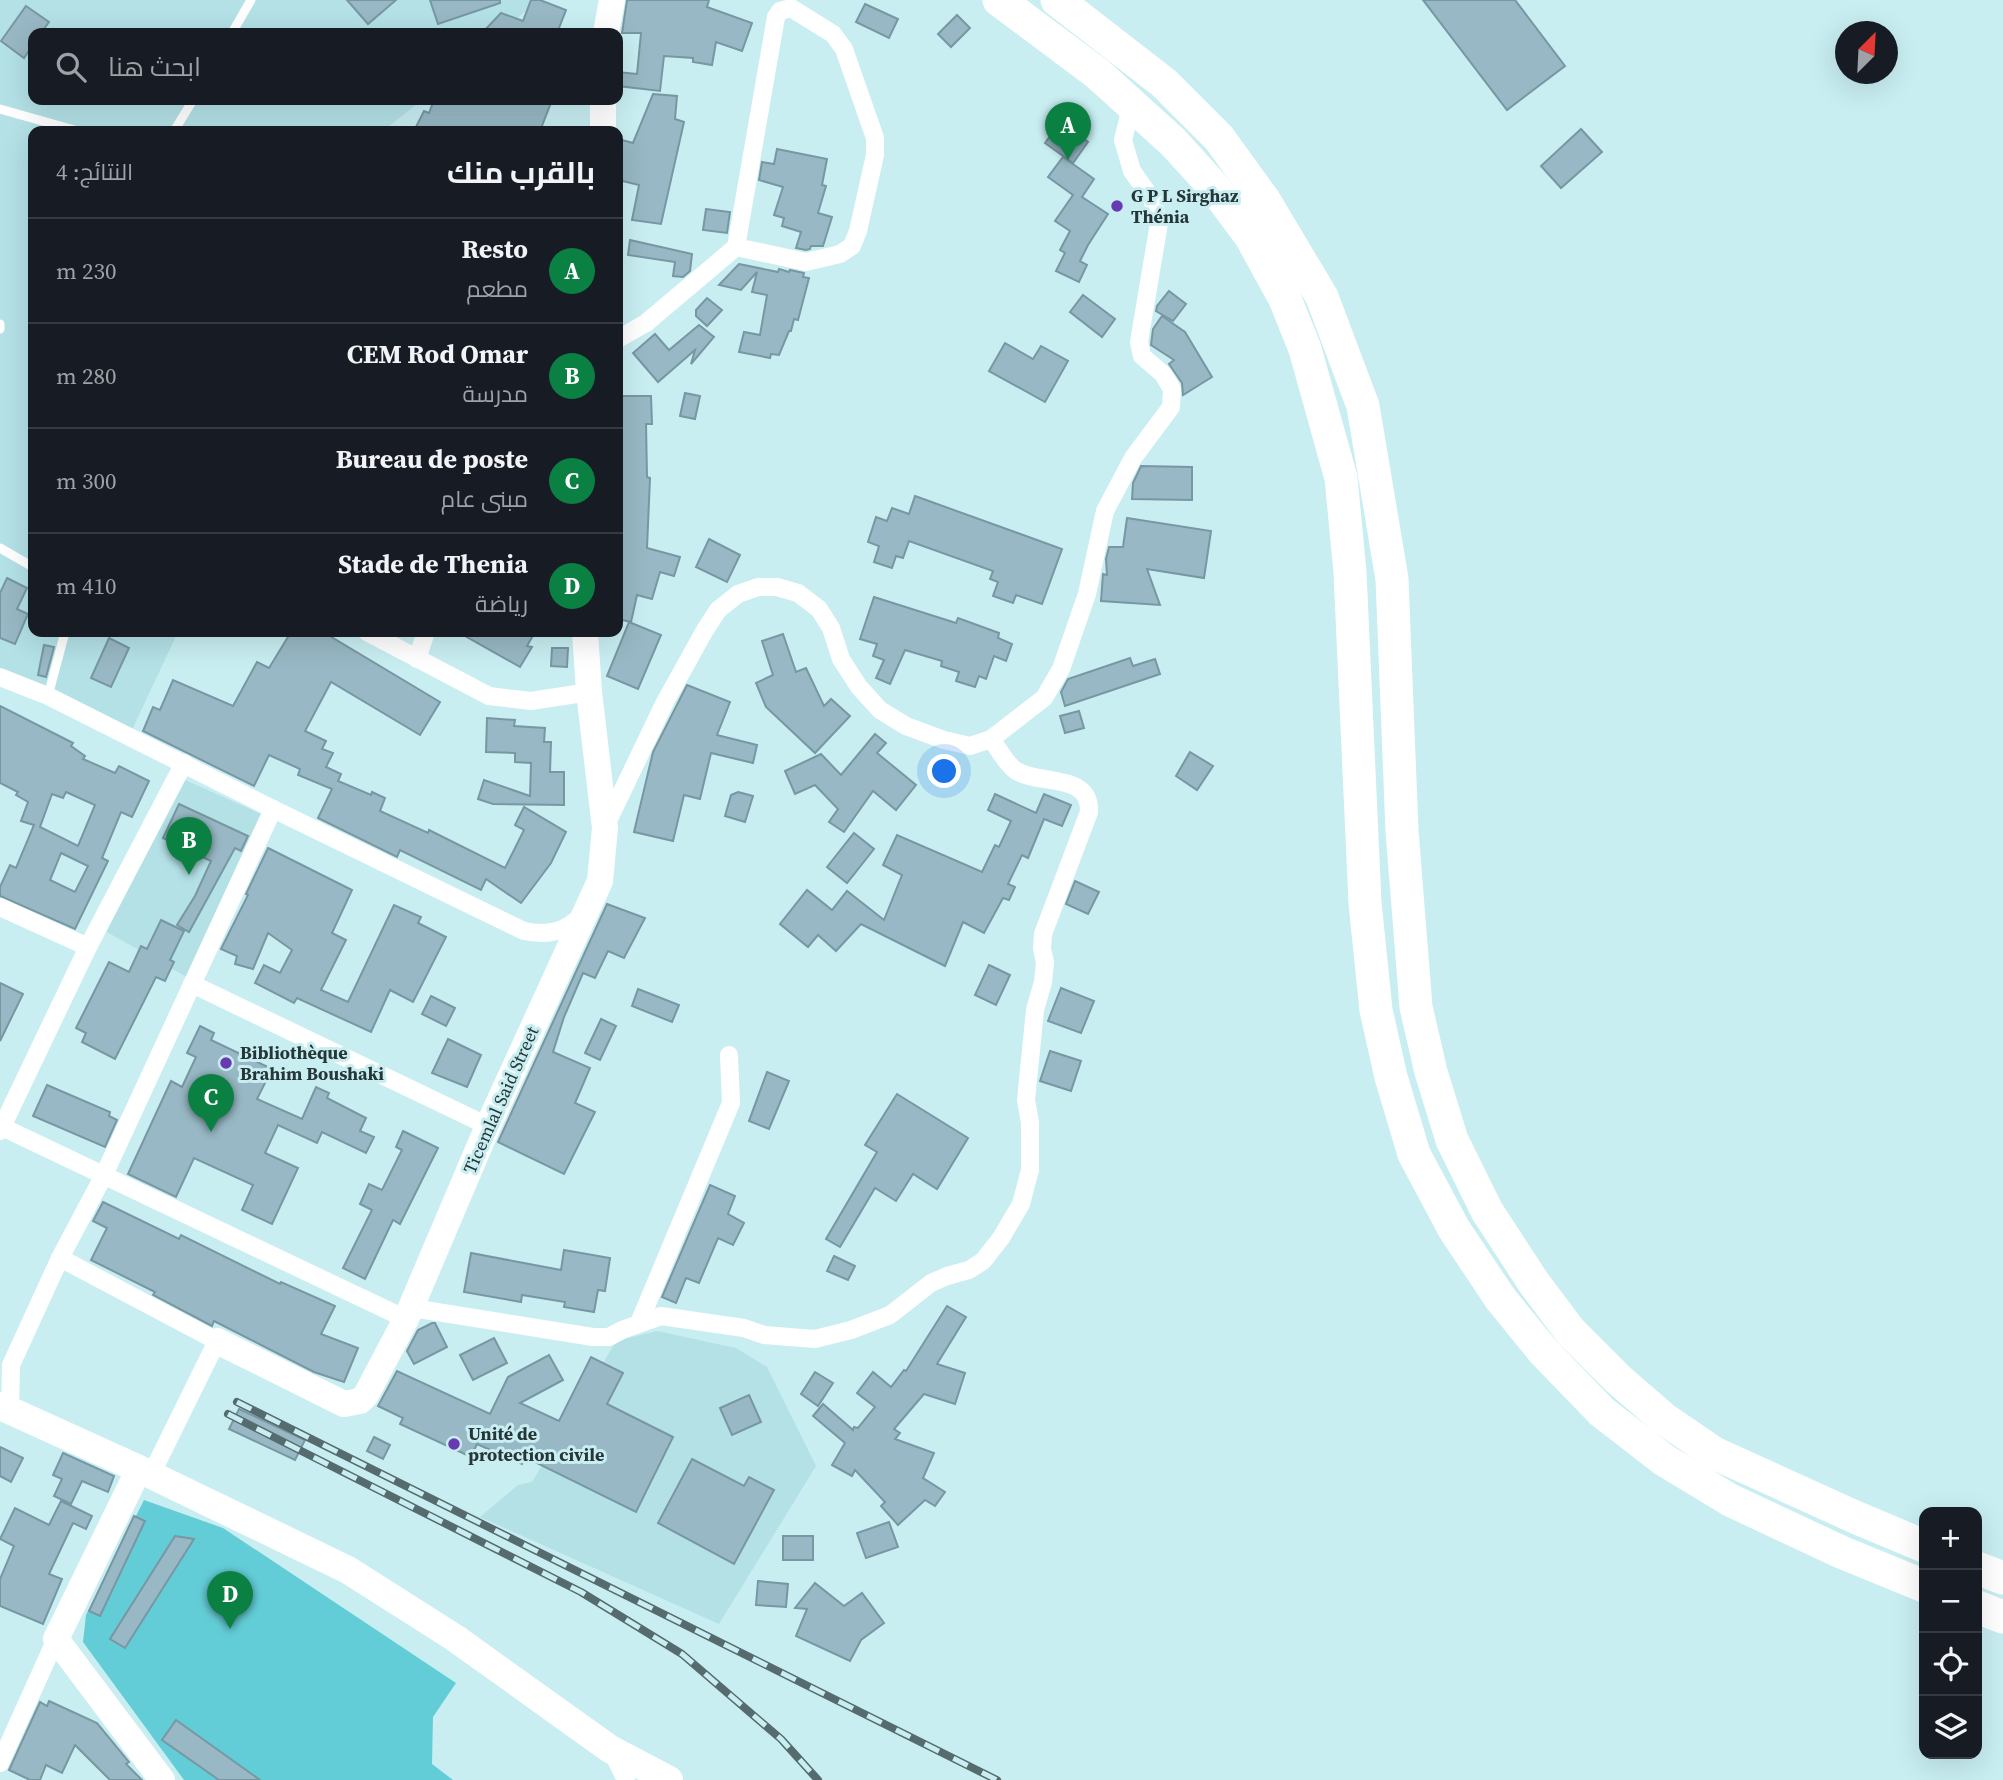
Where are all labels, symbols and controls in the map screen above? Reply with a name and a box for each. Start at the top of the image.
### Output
north arrow [1835,21,1898,84]
search box [28,28,623,105]
icon: search [52,48,90,86]
text: ابحث هنا [108,49,201,85]
pin: A [1045,102,1091,160]
text: بالقرب منك [447,152,595,193]
text: النتائج: 4 [56,156,133,188]
place label: G P L Sirghaz Thénia [1131,183,1239,229]
marker: G P L Sirghaz Thénia [1109,198,1125,214]
text: Resto [461,231,528,267]
text: 230 m [56,255,117,287]
text: A [564,255,580,287]
text: مطعم [466,273,528,305]
text: CEM Rod Omar [347,336,528,372]
text: 280 m [56,360,117,392]
text: B [565,360,580,392]
text: مدرسة [463,378,528,410]
text: Bureau de poste [336,441,528,477]
text: 300 m [56,465,117,497]
text: C [565,465,579,497]
text: مبنى عام [441,483,528,515]
text: Stade de Thenia [338,546,528,582]
text: 410 m [56,570,117,602]
text: D [564,570,580,602]
text: رياضة [475,588,528,620]
your location [927,754,961,788]
pin: B [166,817,212,875]
street label: Ticemlal Said Street [457,1022,544,1178]
place label: Bibliothèque Brahim Boushaki [240,1040,384,1086]
marker: Bibliothèque Brahim Boushaki [218,1055,234,1071]
pin: C [188,1074,234,1132]
place label: Unité de protection civile [468,1421,604,1467]
marker: Unité de protection civile [446,1436,462,1452]
map controls [1919,1507,1982,1759]
button: + [1919,1507,1982,1570]
button: − [1919,1570,1982,1633]
pin: D [207,1571,253,1629]
button: locate [1919,1633,1982,1696]
button: layers [1919,1696,1982,1759]

